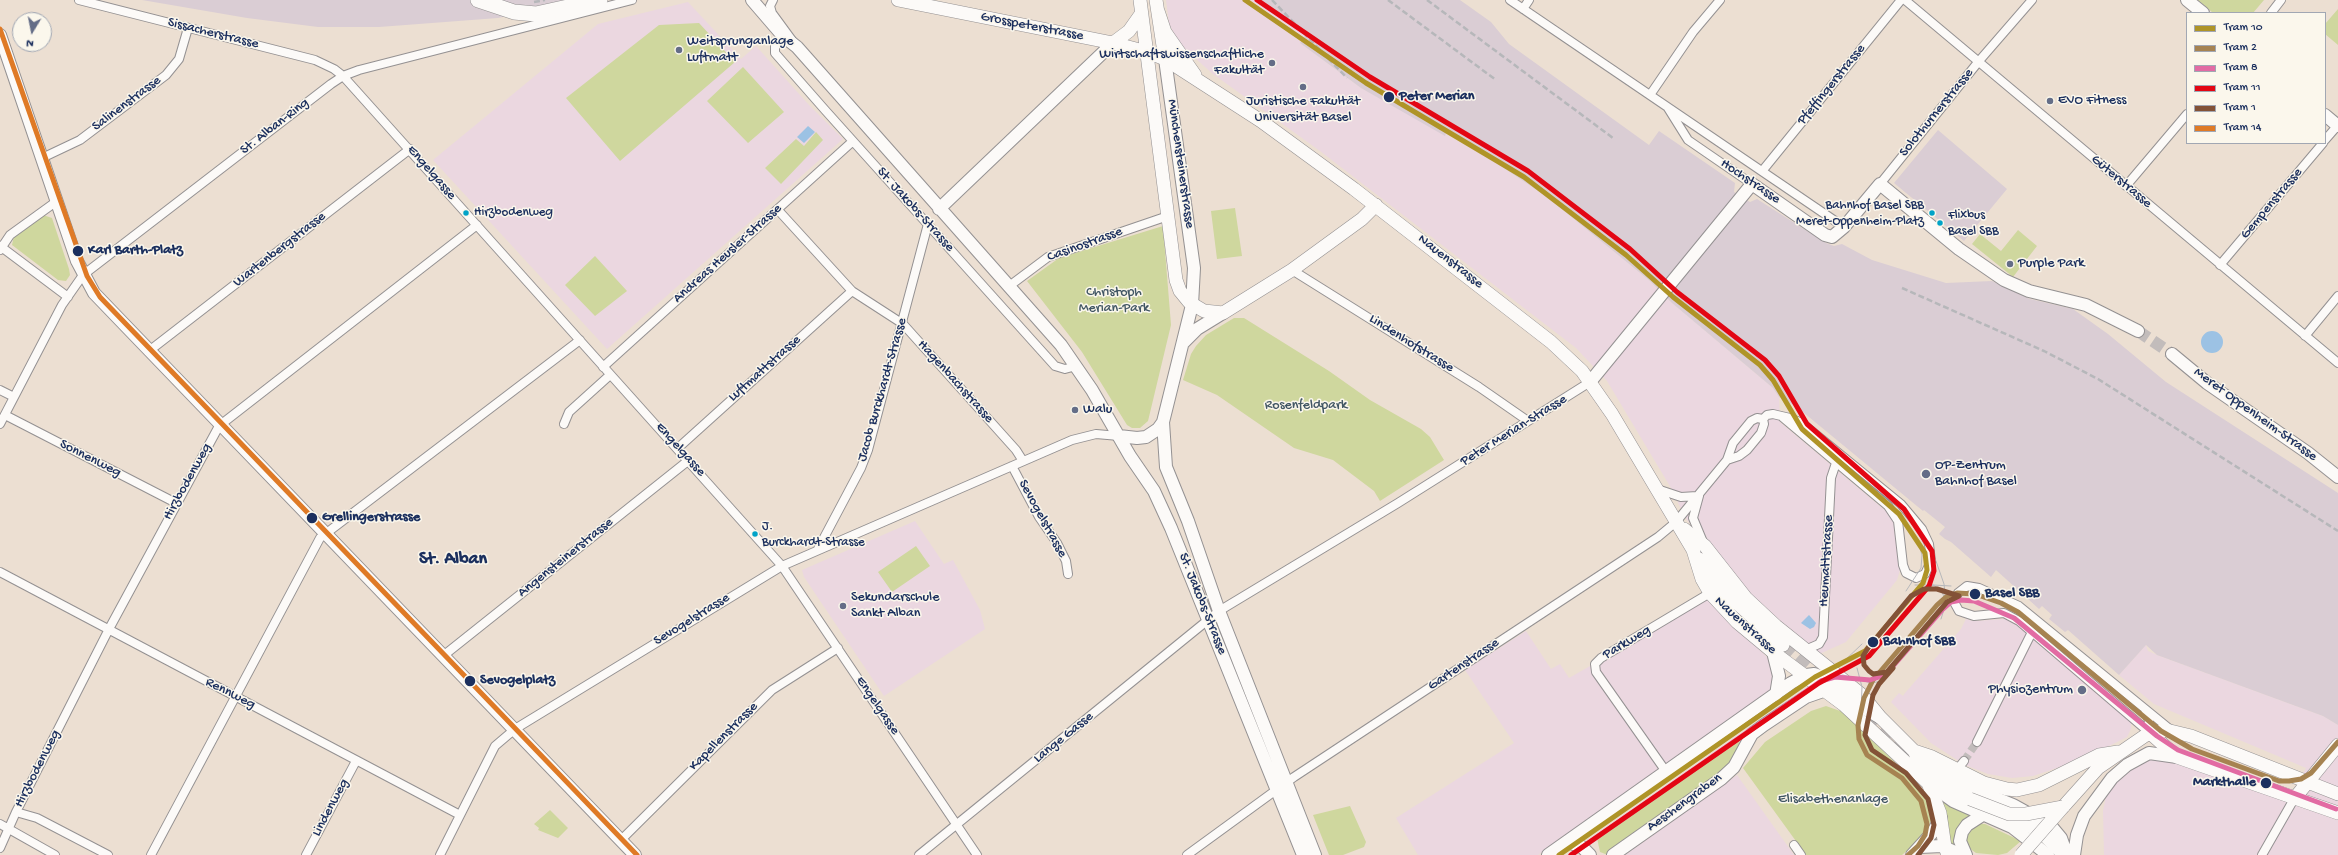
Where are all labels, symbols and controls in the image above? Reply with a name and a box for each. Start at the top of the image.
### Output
street label: Grosspeterstrasse [979,9,1085,45]
north arrow [12,12,52,52]
legend [2186,12,2326,144]
street label: Sissacherstrasse [166,15,260,53]
text: Tram 10 [2224,21,2263,35]
place label: Weitsprunganlage Luftmatt [687,34,794,66]
text: N [26,36,35,49]
street label: Pfeffingerstrasse [1794,41,1870,129]
text: Tram 2 [2224,41,2257,55]
marker: Weitsprunganlage Luftmatt [674,45,684,55]
place label: Wirtschaftswissenschaftliche Fakultät [1099,47,1264,80]
marker: Wirtschaftswissenschaftliche Fakultät [1267,58,1277,68]
text: Tram 8 [2224,61,2257,75]
street label: Solothurnerstrasse [1896,65,1978,161]
street label: Salinenstrasse [89,73,165,135]
text: Tram 11 [2224,81,2261,95]
marker: Juristische Fakultät Universität Basel [1298,82,1308,92]
place label: Peter Merian [1399,89,1475,105]
marker: Peter Merian [1382,90,1396,104]
place label: EVO Fitness [2058,93,2126,109]
place label: Juristische Fakultät Universität Basel [1246,94,1360,126]
street label: St. Alban-Ring [237,95,313,159]
marker: EVO Fitness [2045,96,2055,106]
street label: Münchensteinerstrasse [1163,98,1197,230]
text: Tram 1 [2224,101,2256,115]
text: Tram 14 [2224,121,2261,135]
street label: Engelgasse [403,142,459,204]
street label: Güterstrasse [2087,152,2155,212]
street label: Hochstrasse [1717,156,1783,208]
street label: St. Jakobs-Strasse [873,164,957,256]
street label: Gempenstrasse [2237,165,2307,243]
place label: Bahnhof Basel SBB Meret-Oppenheim-Platz [1796,198,1924,229]
street label: Andreas Heusler-Strasse [670,201,786,307]
place label: Hirzbodenweg [474,205,553,221]
marker: Hirzbodenweg [461,208,471,218]
marker: Bahnhof Basel SBB Meret-Oppenheim-Platz [1927,208,1937,218]
place label: Flixbus Basel SBB [1948,208,1999,239]
street label: Wartenbergstrasse [230,209,330,291]
marker: Flixbus Basel SBB [1935,218,1945,228]
street label: Casinostrasse [1045,224,1125,266]
street label: Nauenstrasse [1414,231,1486,293]
place label: Karl Barth-Platz [88,243,183,259]
marker: Karl Barth-Platz [71,244,85,258]
place label: Purple Park [2018,256,2084,272]
marker: Purple Park [2005,259,2015,269]
park label: Christoph Merian-Park [1079,285,1149,318]
street label: Lindenhofstrasse [1365,311,1457,377]
street label: Jacob Burckhardt-Strasse [854,316,912,464]
street label: Luftmattstrasse [725,332,805,406]
street label: Hagenbachstrasse [913,337,997,427]
street label: Meret Oppenheim-Strasse [2190,364,2320,466]
street label: Peter Merian-Strasse [1458,391,1570,471]
park label: Rosenfeldpark [1265,398,1347,414]
place label: Walu [1083,402,1112,418]
marker: Walu [1070,405,1080,415]
street label: Engelgasse [651,420,709,480]
street label: Sonnenweg [56,436,124,482]
street label: Hirzbodenweg [160,441,216,523]
place label: OP-Zentrum Bahnhof Basel [1935,458,2017,490]
marker: OP-Zentrum Bahnhof Basel [1920,468,1932,480]
street label: Sevogelstrasse [1014,477,1070,561]
place label: Grellingerstrasse [322,510,420,526]
marker: Grellingerstrasse [305,511,319,525]
street label: Angensteinerstrasse [515,514,617,602]
street label: Heumattstrasse [1816,515,1838,607]
place label: J. Burckhardt-Strasse [762,519,865,550]
marker: J. Burckhardt-Strasse [750,529,760,539]
district label: St. Alban [419,549,487,571]
street label: St. Jakobs-Strasse [1174,551,1230,657]
place label: Basel SBB [1985,586,2040,602]
marker: Basel SBB [1968,587,1982,601]
street label: Sevogelstrasse [651,590,733,650]
place label: Sekundarschule Sankt Alban [851,590,939,622]
street label: Nauenstrasse [1710,593,1780,659]
marker: Sekundarschule Sankt Alban [838,601,848,611]
street label: Parkweg [1600,622,1654,664]
place label: Bahnhof SBB [1883,634,1955,650]
street label: Gartenstrasse [1425,635,1503,695]
marker: Bahnhof SBB [1866,635,1880,649]
place label: Sevogelplatz [480,673,555,689]
street label: Rennweg [202,674,258,714]
marker: Sevogelplatz [463,674,477,688]
street label: Engelgasse [851,674,903,738]
place label: Physiozentrum [1988,682,2073,698]
marker: Physiozentrum [2076,684,2088,696]
street label: Kapellenstrasse [686,699,762,775]
street label: Lange Gasse [1031,709,1097,767]
street label: Hirzbodenweg [11,727,65,811]
street label: Aeschengraben [1644,770,1726,836]
place label: Markthalle [2193,775,2256,791]
street label: Lindenweg [309,776,353,840]
marker: Markthalle [2259,776,2273,790]
park label: Elisabethenanlage [1778,792,1888,808]

